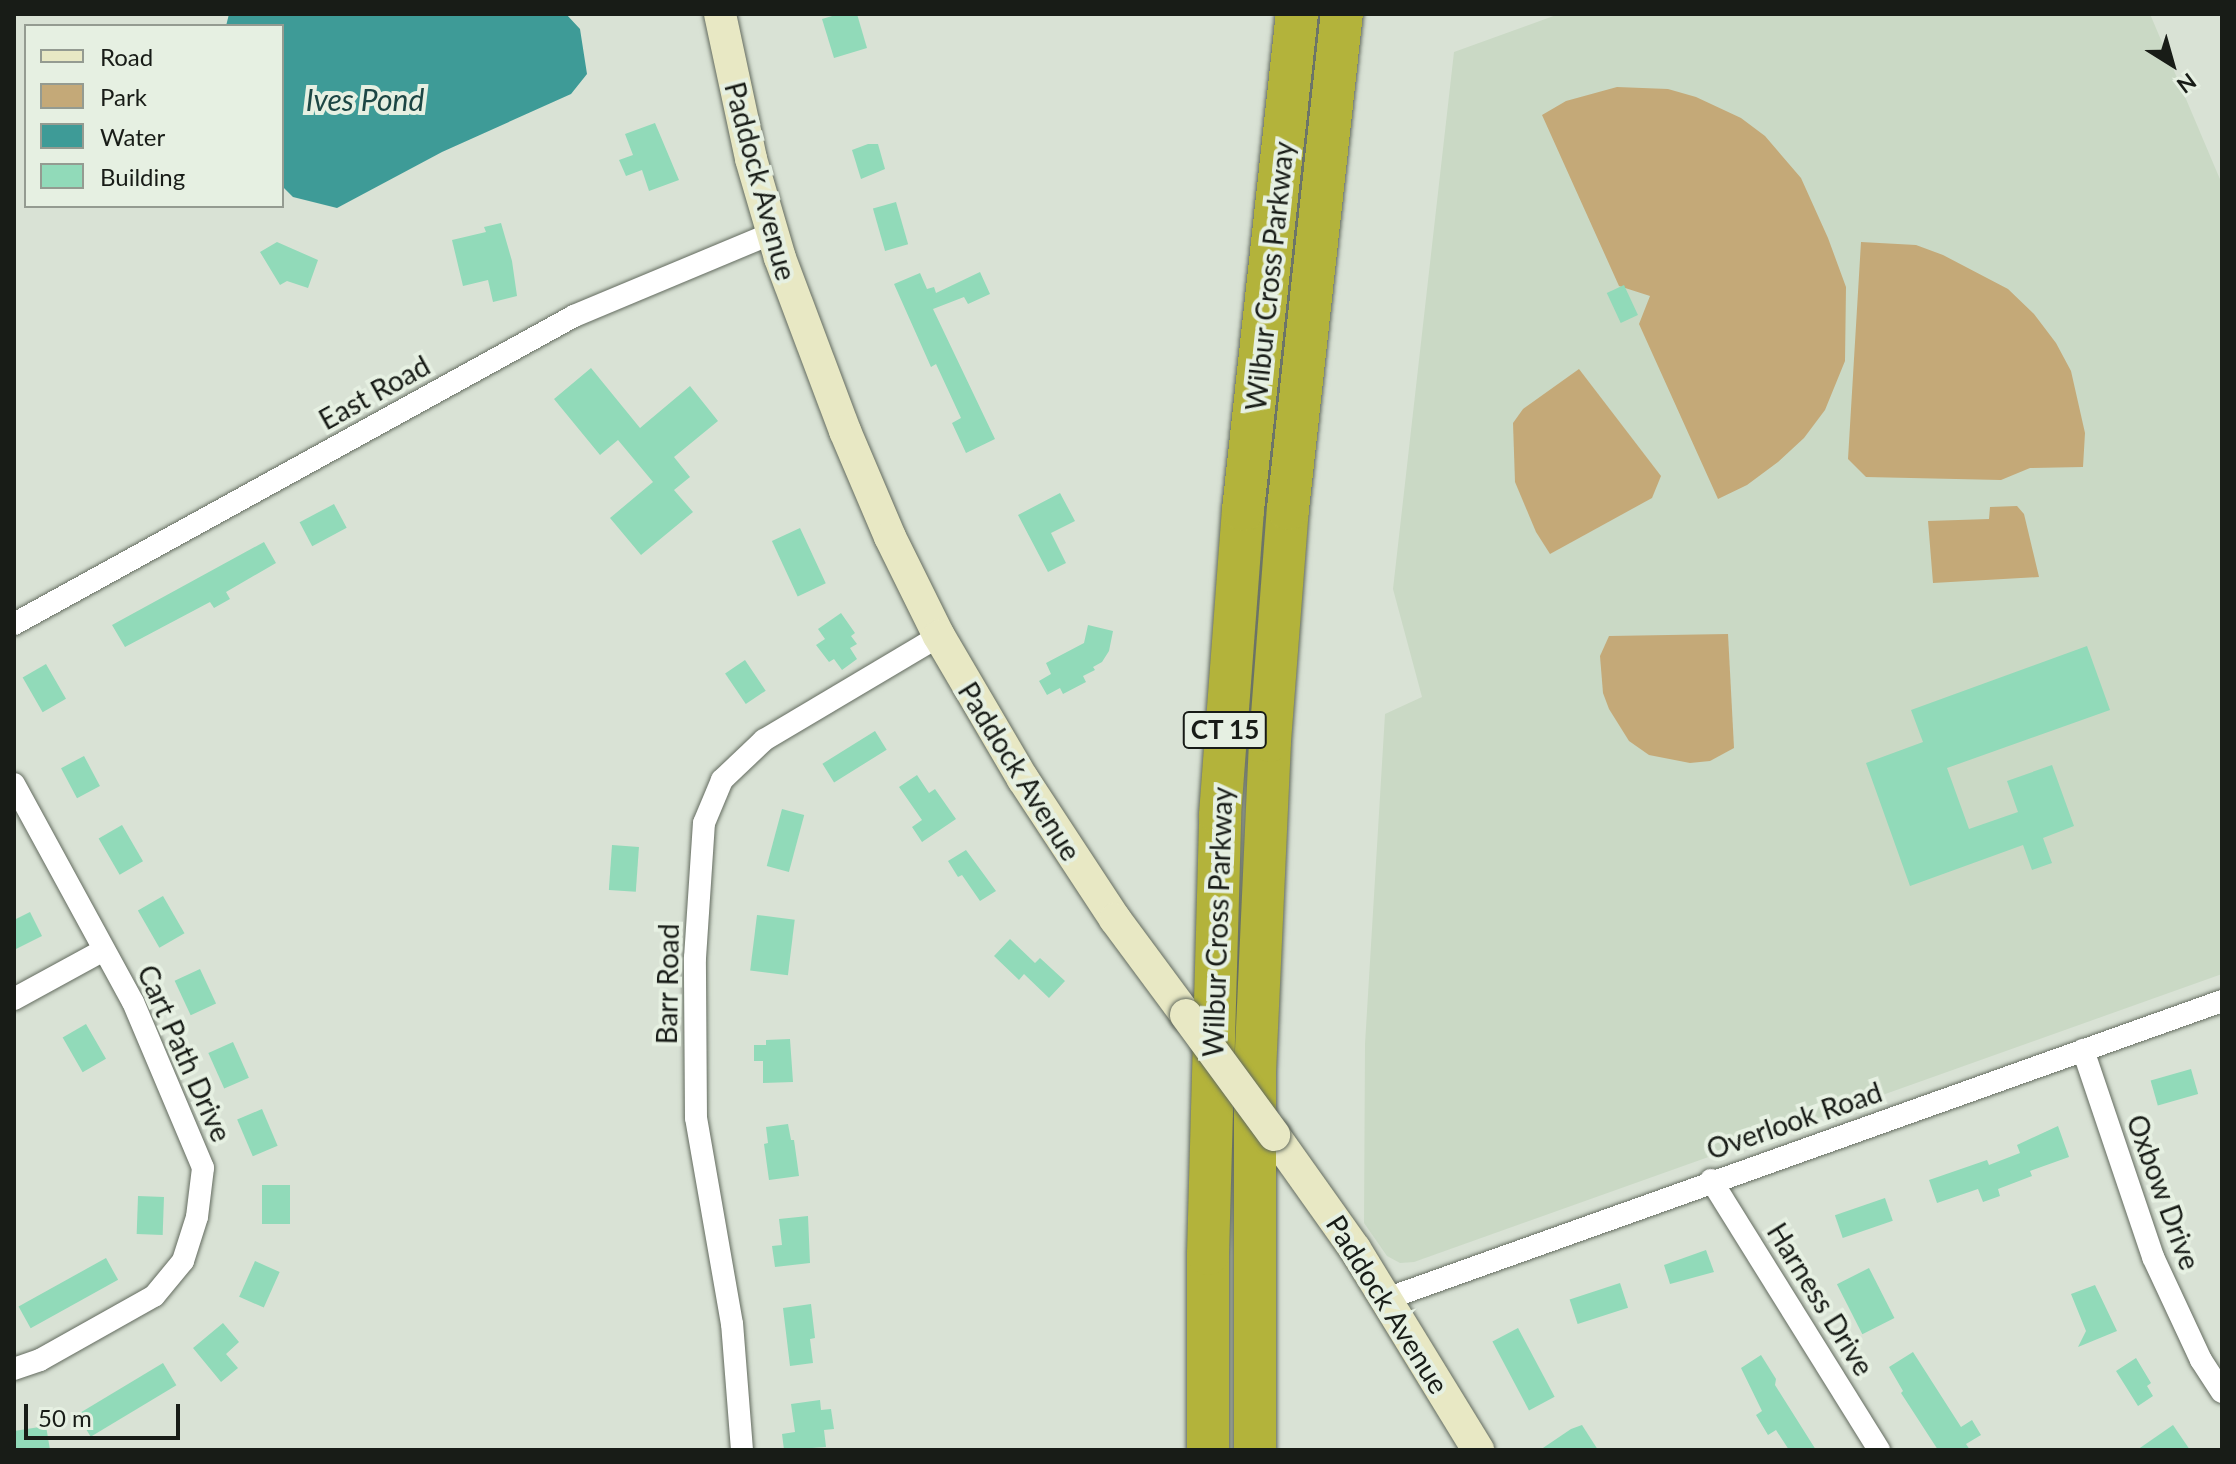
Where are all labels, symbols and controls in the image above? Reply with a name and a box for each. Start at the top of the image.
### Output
legend [24,24,284,208]
north arrow [2132,24,2212,104]
text: Road [100,42,153,71]
text: N [2172,68,2202,99]
street label: Paddock Avenue [718,78,804,284]
water label: Ives Pond [306,81,424,117]
text: Park [100,82,147,111]
text: Water [100,122,165,151]
street label: Wilbur Cross Parkway [1238,140,1300,412]
text: Building [100,162,185,191]
street label: East Road [313,348,435,436]
street label: Paddock Avenue [951,675,1089,867]
road number: CT 15 [1181,708,1269,752]
street label: Wilbur Cross Parkway [1195,786,1239,1058]
street label: Barr Road [649,923,685,1045]
street label: Cart Path Drive [131,960,239,1146]
street label: Overlook Road [1702,1074,1886,1166]
street label: Oxbow Drive [2120,1110,2208,1274]
street label: Paddock Avenue [1319,1208,1457,1400]
street label: Harness Drive [1761,1216,1881,1382]
scale bar [28,1388,184,1438]
text: 50 m [38,1403,92,1432]

